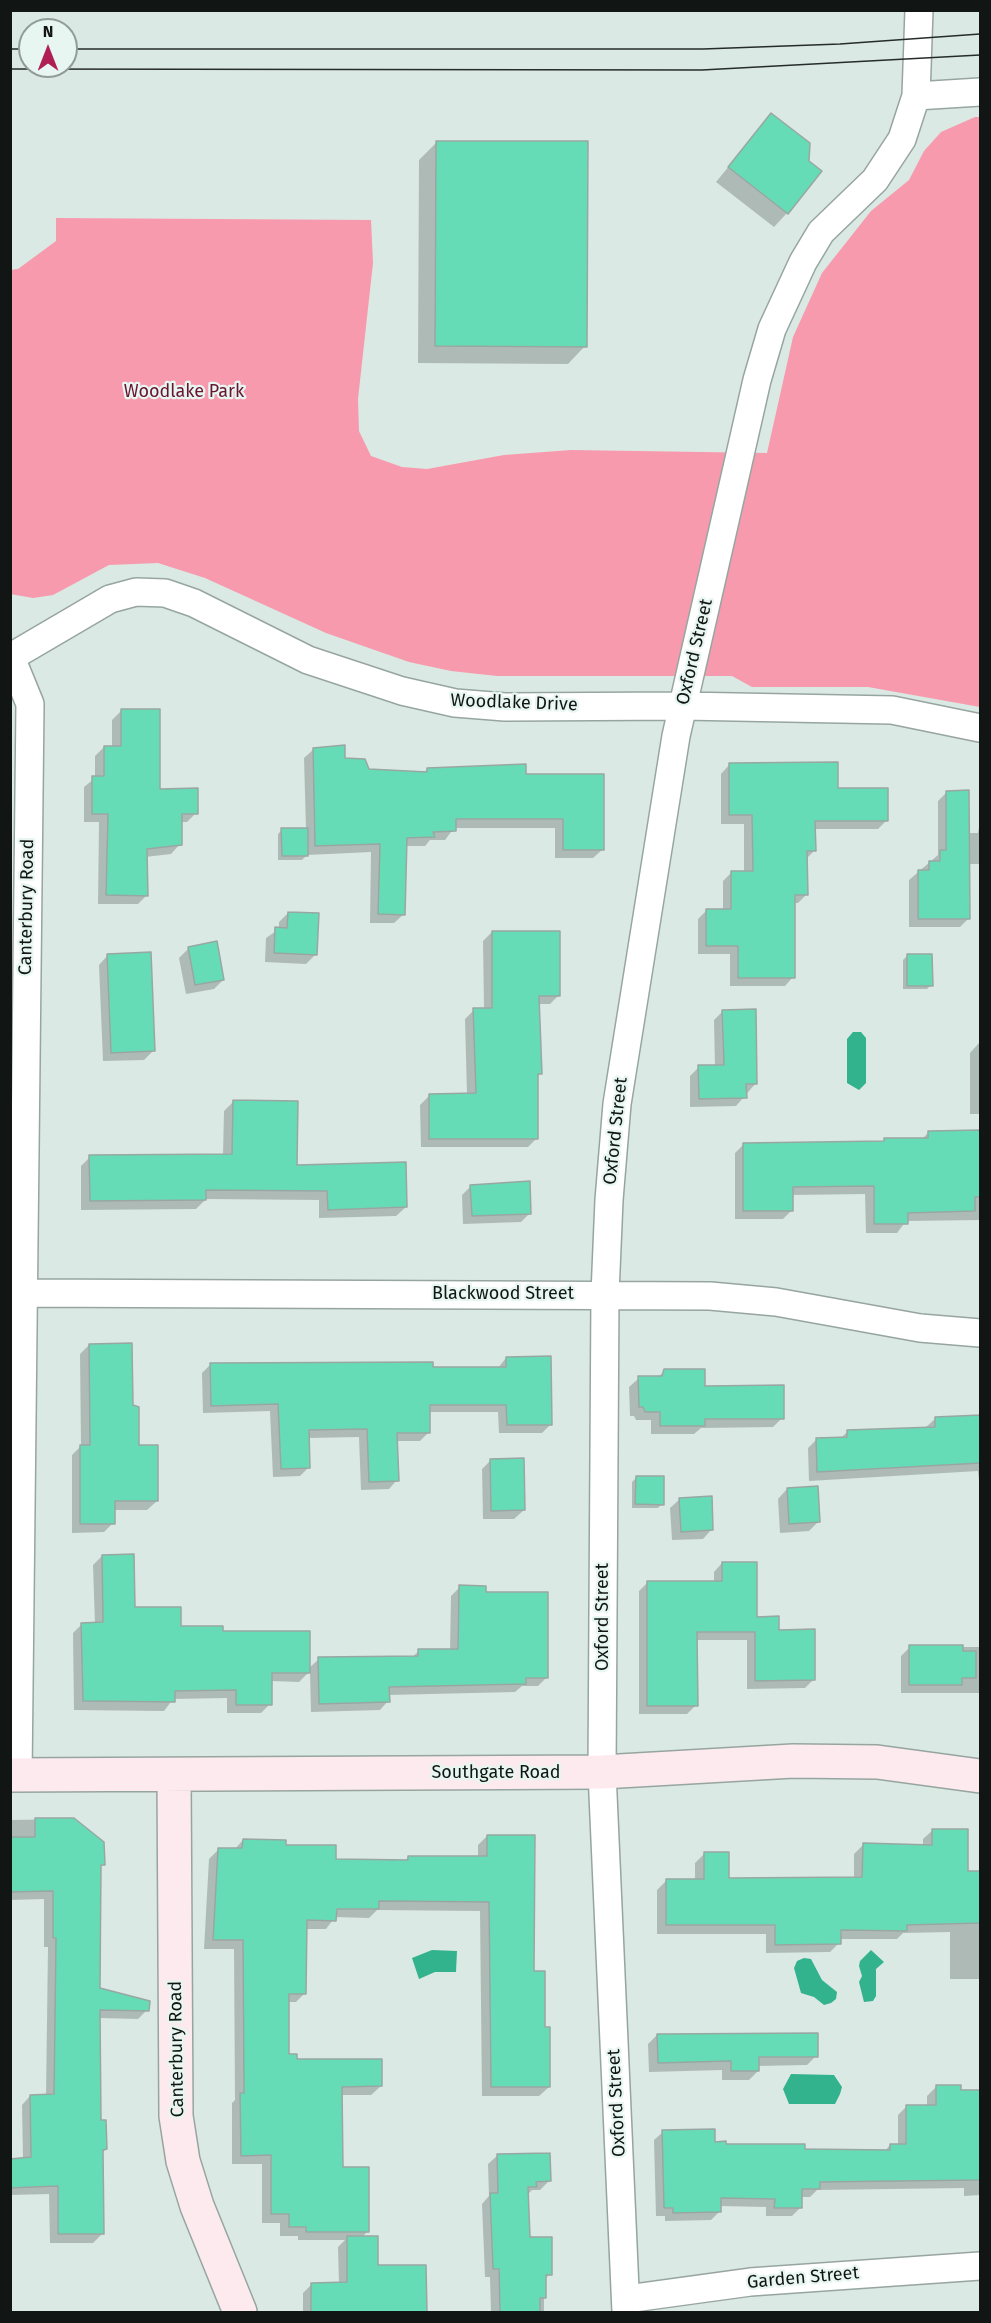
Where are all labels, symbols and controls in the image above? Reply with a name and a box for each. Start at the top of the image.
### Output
north arrow [18,18,78,78]
text: N [43,22,53,41]
park label: Woodlake Park [124,381,244,403]
street label: Oxford Street [672,597,718,707]
street label: Woodlake Drive [450,690,578,716]
street label: Canterbury Road [15,839,39,975]
street label: Oxford Street [600,1076,632,1186]
street label: Blackwood Street [432,1283,574,1305]
street label: Oxford Street [592,1563,614,1671]
street label: Southgate Road [432,1762,560,1784]
street label: Canterbury Road [165,1981,189,2117]
street label: Oxford Street [603,2048,631,2158]
street label: Garden Street [746,2262,860,2294]

